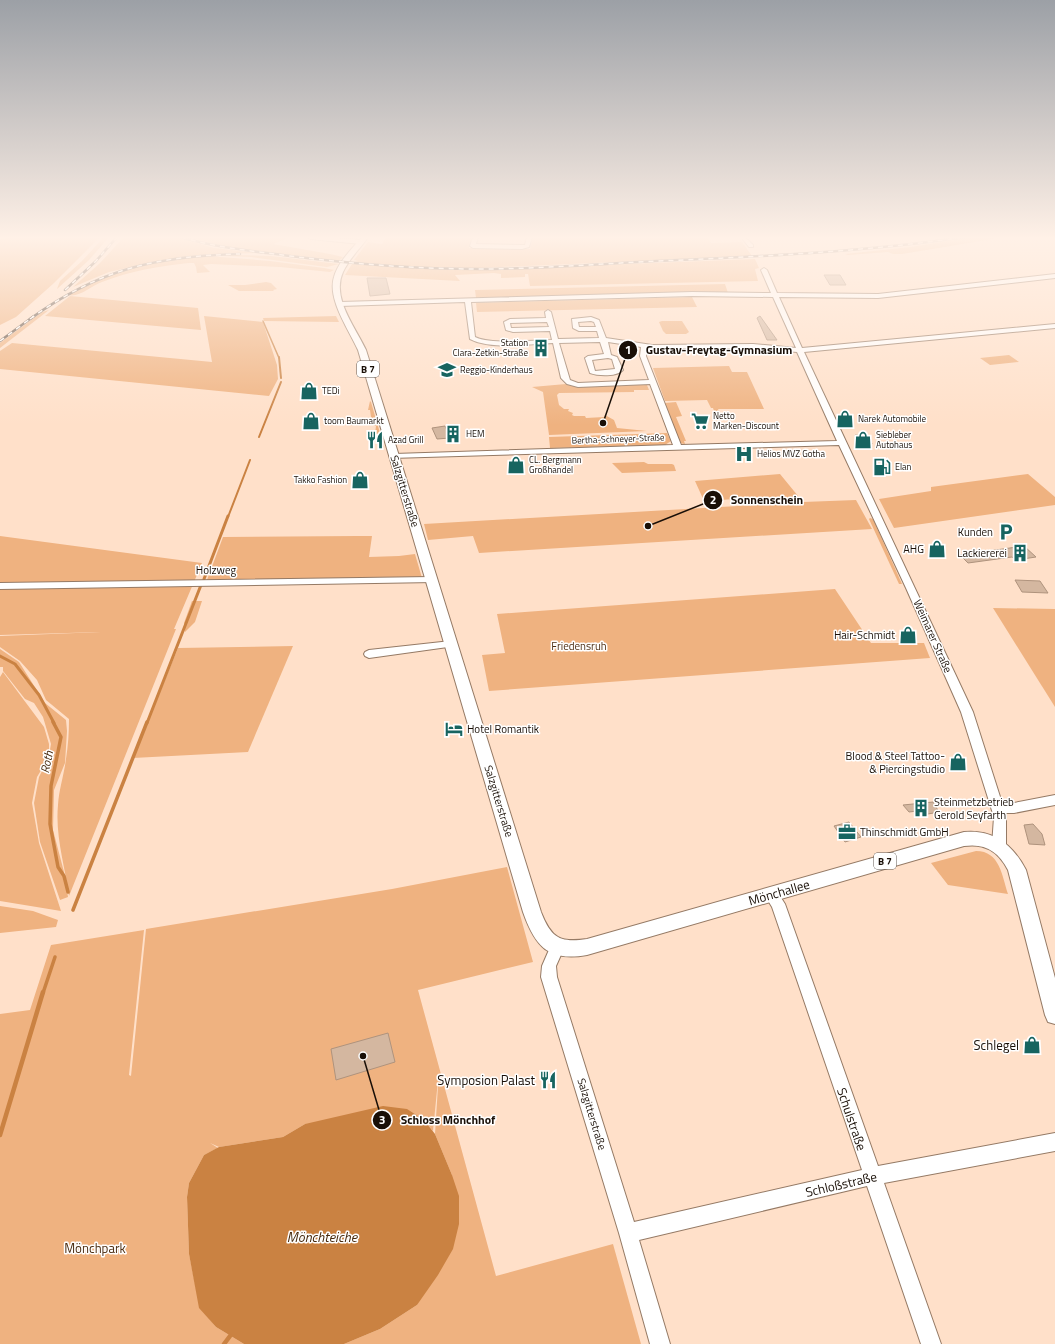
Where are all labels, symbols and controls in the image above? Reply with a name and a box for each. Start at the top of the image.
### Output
place label: Station Clara-Zetkin-Straße [453,336,528,359]
building icon: Station Clara-Zetkin-Straße [531,338,551,358]
callout: Gustav-Freytag-Gymnasium [618,338,801,362]
text: 1 [625,340,631,359]
text: Gustav-Freytag-Gymnasium [646,340,792,359]
school or university icon: Reggio-Kinderhaus [437,360,457,380]
road number: B 7 [357,361,379,377]
place label: Reggio-Kinderhaus [460,363,533,376]
shop icon: TEDi [299,381,319,401]
place label: TEDi [322,384,340,397]
place label: Netto Marken-Discount [713,409,780,432]
shop icon: Narek Automobile [835,409,855,429]
shop icon: toom Baumarkt [301,411,321,431]
supermarket icon: Netto Marken-Discount [690,411,710,431]
place label: Narek Automobile [858,412,927,425]
place label: toom Baumarkt [324,414,384,427]
building icon: HEM [443,424,463,444]
place label: HEM [466,427,485,440]
place label: Siebleber Autohaus [876,428,912,451]
restaurant icon: Azad Grill [365,430,385,450]
street label: Bertha-Schneyer-Straße [571,430,665,447]
shop icon: Siebleber Autohaus [853,430,873,450]
place label: Azad Grill [388,433,424,446]
hospital icon: Helios MVZ Gotha [734,444,754,464]
place label: Helios MVZ Gotha [757,447,825,460]
street label: Salzgitterstraße [386,453,424,529]
place label: CL. Bergmann Großhandel [529,453,582,476]
shop icon: CL. Bergmann Großhandel [506,455,526,475]
fuel station icon: Elan [872,457,892,477]
place label: Elan [895,460,912,473]
shop icon: Takko Fashion [350,470,370,490]
place label: Takko Fashion [294,473,347,486]
callout: Sonnenschein [703,488,811,512]
text: 2 [710,490,716,509]
text: Sonnenschein [731,490,803,509]
parking icon: Kunden [996,522,1016,542]
place label: Kunden [958,524,993,540]
shop icon: AHG [927,539,947,559]
place label: AHG [903,541,924,557]
building icon: Lackiererei [1010,543,1030,563]
place label: Lackiererei [957,545,1007,561]
street label: Holzweg [196,562,236,578]
street label: Weimarer Straße [910,597,956,676]
shop icon: Hair-Schmidt [898,625,918,645]
place label: Hair-Schmidt [834,627,895,643]
park label: Friedensruh [551,638,607,654]
hotel icon: Hotel Romantik [444,719,464,739]
place label: Hotel Romantik [467,721,540,737]
water label: Roth [35,748,58,775]
place label: Blood & Steel Tattoo- & Piercingstudio [846,748,945,777]
shop icon: Blood & Steel Tattoo- & Piercingstudio [948,752,968,772]
street label: Salzgitterstraße [480,763,518,839]
place label: Steinmetzbetrieb Gerold Seyfarth [934,794,1014,823]
building icon: Steinmetzbetrieb Gerold Seyfarth [911,798,931,818]
office icon: Thinschmidt GmbH [837,822,857,842]
place label: Thinschmidt GmbH [860,824,949,840]
road number: B 7 [874,853,896,869]
street label: Mönchallee [746,874,812,910]
place label: Schlegel [973,1035,1019,1055]
shop icon: Schlegel [1022,1035,1042,1055]
place label: Symposion Palast [437,1070,535,1090]
restaurant icon: Symposion Palast [538,1070,558,1090]
street label: Salzgitterstraße [573,1076,611,1152]
street label: Schulstraße [832,1085,872,1153]
callout: Schloss Mönchhof [372,1108,503,1132]
text: 3 [379,1110,385,1129]
text: Schloss Mönchhof [401,1110,496,1129]
street label: Schloßstraße [803,1166,879,1202]
water label: Mönchteiche [287,1226,359,1247]
park label: Mönchpark [64,1238,126,1258]

